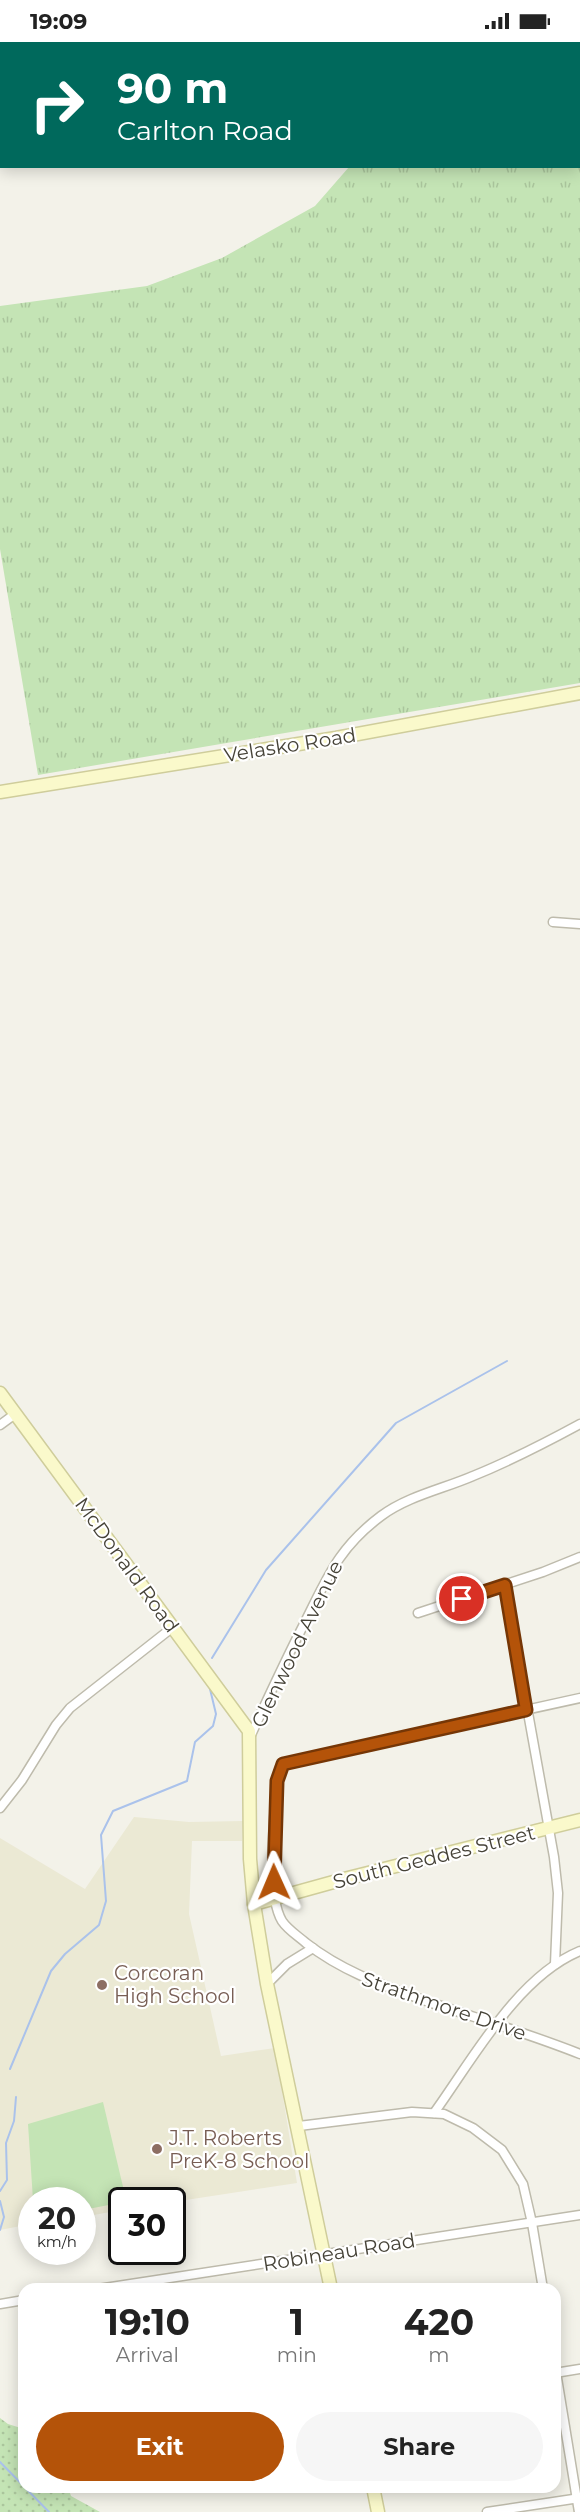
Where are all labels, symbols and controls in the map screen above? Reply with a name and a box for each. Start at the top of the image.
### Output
text: 19:09 [30,8,87,35]
text: 90 m [117,62,228,114]
icon: right [18,66,96,144]
text: Carlton Road [117,114,293,147]
street label: Velasko Road [222,723,358,767]
street label: McDonald Road [70,1493,184,1637]
street label: Glenwood Avenue [246,1557,348,1731]
pin [436,1573,487,1624]
icon: arrive [445,1582,478,1615]
street label: South Geddes Street [330,1820,538,1894]
position arrow [242,1850,306,1914]
place label: Corcoran High School [114,1961,236,2008]
street label: Strathmore Drive [359,1967,529,2045]
marker: Corcoran High School [95,1978,109,1992]
place label: J.T. Roberts PreK-8 School [168,2126,309,2173]
marker: J.T. Roberts PreK-8 School [150,2142,164,2156]
speed limit sign: 30 [108,2187,186,2265]
text: 20 [38,2200,76,2237]
street label: Robineau Road [261,2228,417,2276]
text: km/h [37,2232,77,2251]
text: 19:10 [105,2300,190,2344]
text: 1 [290,2300,304,2344]
text: 420 [404,2300,474,2344]
text: Arrival [116,2343,179,2367]
text: min [277,2343,317,2367]
text: m [428,2343,450,2367]
button: Exit [36,2412,284,2481]
button: Share [296,2412,543,2481]

